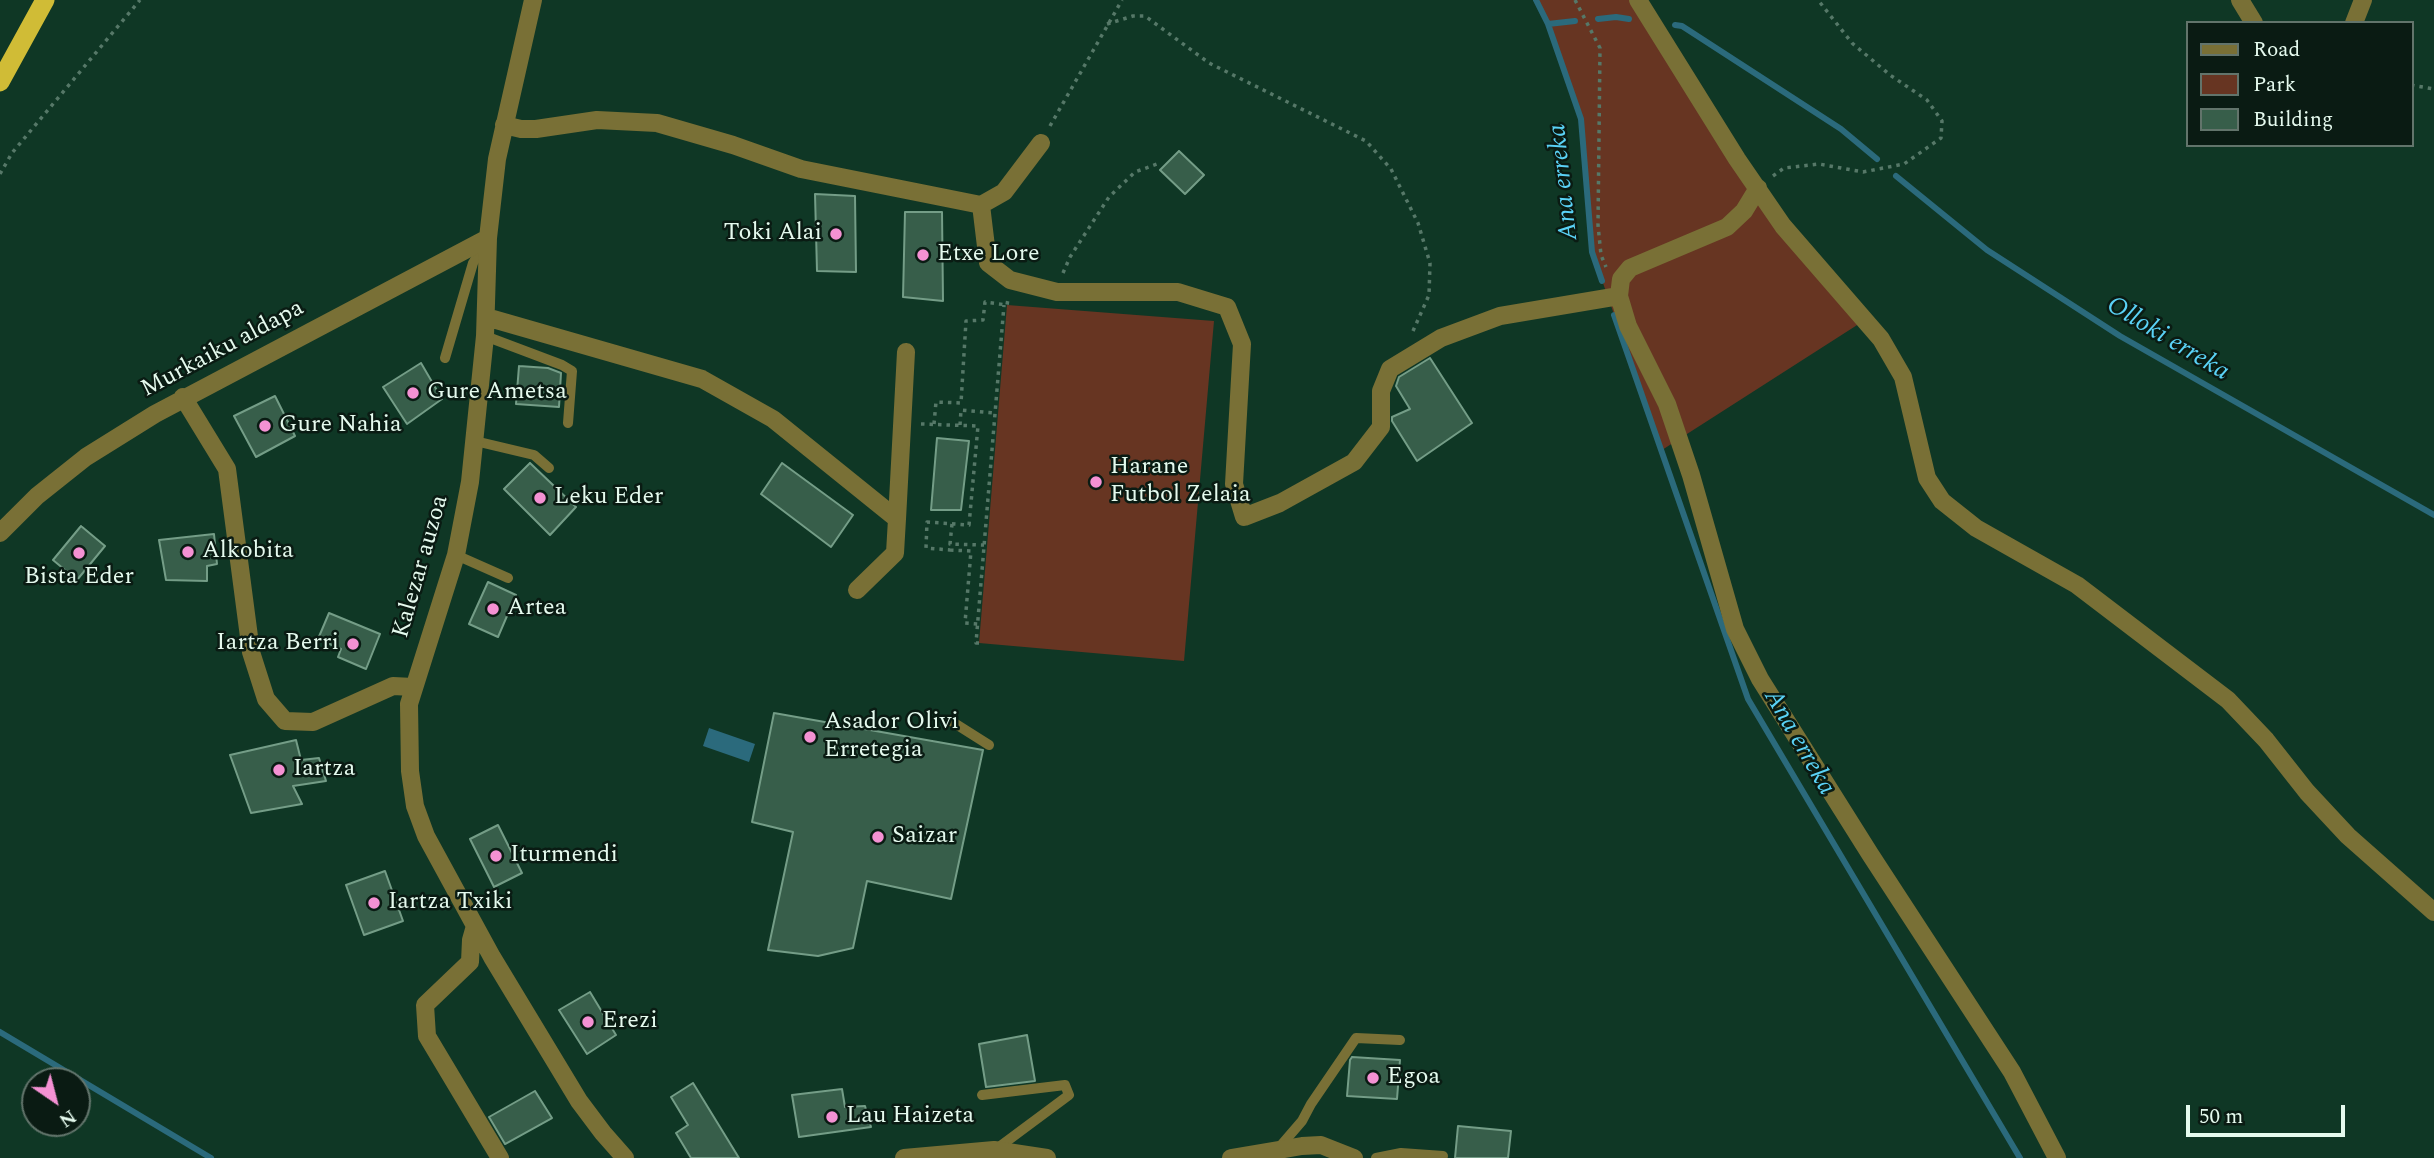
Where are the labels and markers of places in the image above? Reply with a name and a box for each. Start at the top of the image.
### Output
place label: Toki Alai [724,220,822,248]
marker: Toki Alai [828,226,844,242]
place label: Etxe Lore [937,241,1040,269]
marker: Etxe Lore [915,247,931,263]
place label: Gure Ametsa [427,379,567,407]
marker: Gure Ametsa [405,385,421,401]
place label: Gure Nahia [279,412,402,440]
marker: Gure Nahia [257,418,273,434]
place label: Harane Futbol Zelaia [1110,454,1251,510]
marker: Harane Futbol Zelaia [1088,474,1104,490]
place label: Leku Eder [554,484,664,512]
marker: Leku Eder [532,490,548,506]
place label: Alkobita [202,538,294,566]
marker: Alkobita [180,544,196,560]
marker: Bista Eder [71,545,87,561]
place label: Bista Eder [24,564,134,592]
place label: Artea [507,595,566,623]
marker: Artea [485,601,501,617]
place label: Iartza Berri [216,630,339,658]
marker: Iartza Berri [345,636,361,652]
place label: Asador Olivi Erretegia [824,709,959,765]
marker: Asador Olivi Erretegia [802,729,818,745]
place label: Iartza [293,756,355,784]
marker: Iartza [271,762,287,778]
place label: Saizar [892,823,957,851]
marker: Saizar [870,829,886,845]
place label: Iturmendi [510,842,618,870]
marker: Iturmendi [488,848,504,864]
place label: Iartza Txiki [388,889,512,917]
marker: Iartza Txiki [366,895,382,911]
place label: Erezi [602,1008,658,1036]
marker: Erezi [580,1014,596,1030]
place label: Egoa [1387,1064,1440,1092]
marker: Egoa [1365,1070,1381,1086]
place label: Lau Haizeta [846,1103,974,1131]
marker: Lau Haizeta [824,1109,840,1125]

